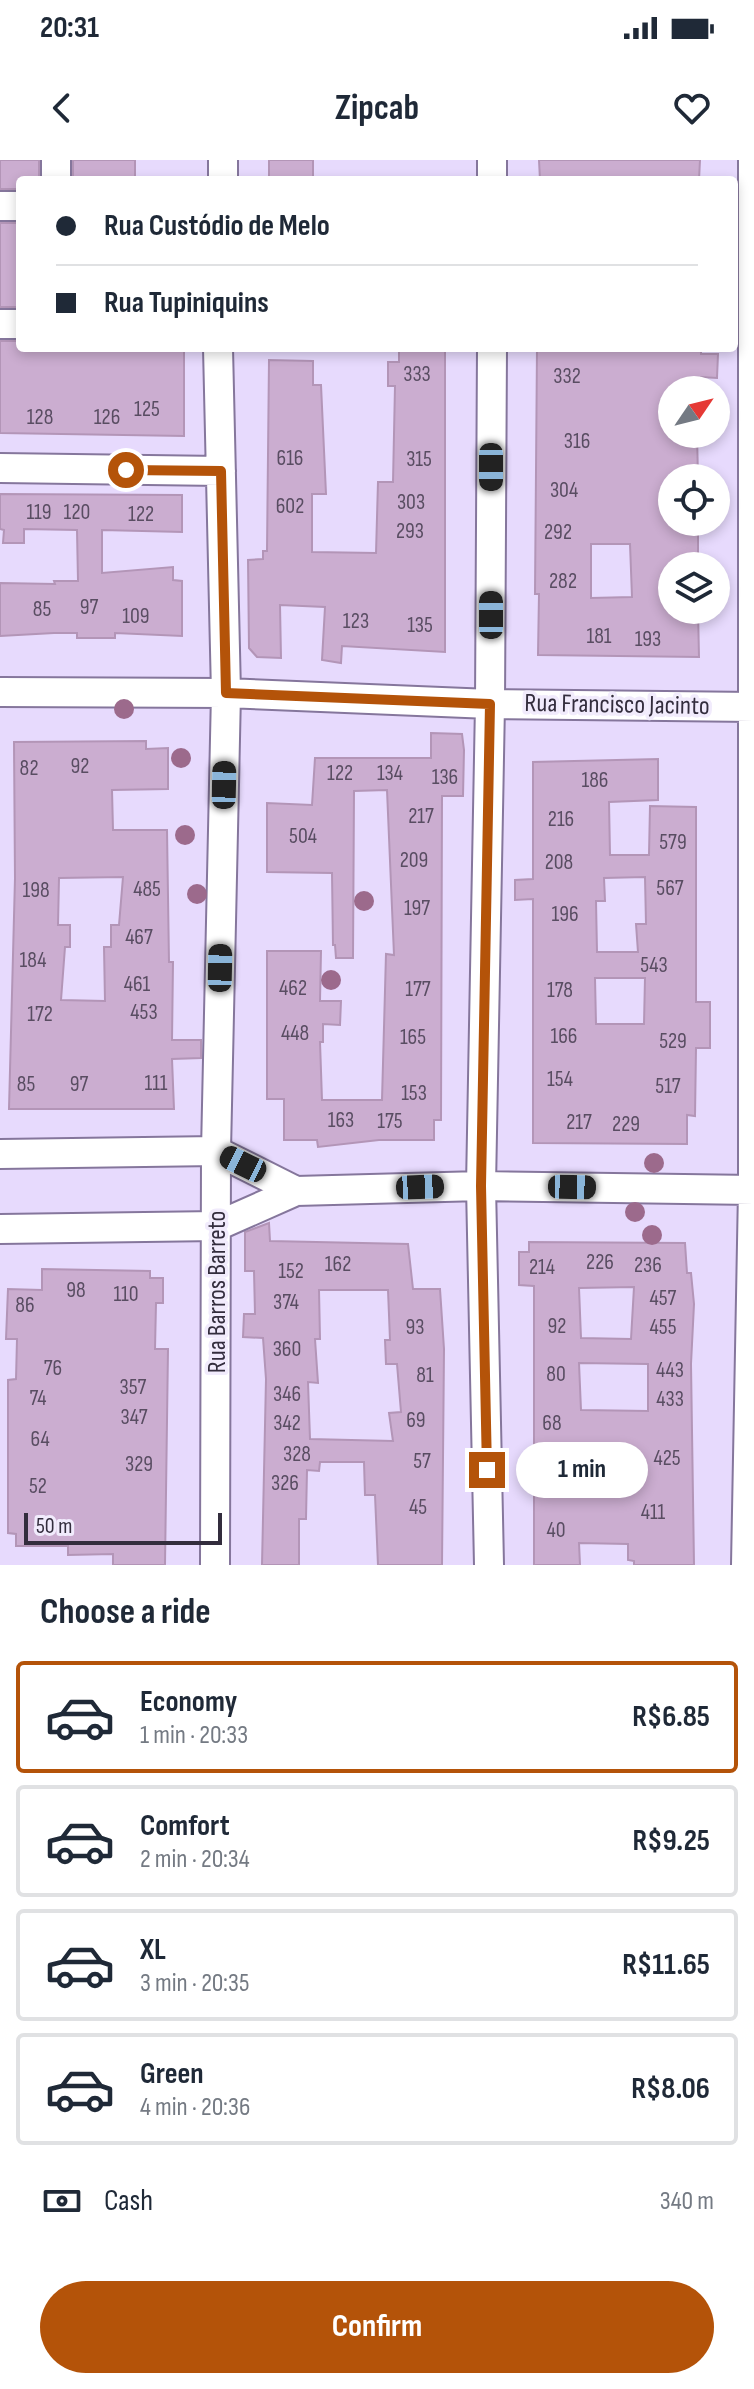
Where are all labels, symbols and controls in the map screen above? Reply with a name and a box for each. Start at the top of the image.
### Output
text: 20:31 [40,10,99,46]
icon: back [40,86,84,130]
icon: heart [670,86,714,130]
text: Zipcab [335,87,419,130]
text: Rua Custódio de Melo [104,208,330,244]
text: Rua Tupiniquins [104,285,269,321]
house number: 333 [403,361,431,388]
house number: 332 [553,363,581,390]
north arrow [658,376,730,448]
map controls [658,376,730,624]
house number: 125 [134,396,160,423]
house number: 128 [27,404,53,431]
house number: 126 [94,404,120,431]
house number: 316 [564,428,590,455]
car [479,443,503,491]
house number: 616 [277,445,303,472]
house number: 315 [406,446,432,473]
route start [108,452,144,488]
button: locate [658,464,730,536]
house number: 304 [550,477,578,504]
house number: 303 [397,489,425,516]
house number: 602 [276,493,304,520]
house number: 119 [26,499,52,526]
house number: 120 [64,499,90,526]
house number: 122 [128,501,154,528]
house number: 293 [396,518,424,545]
house number: 292 [544,519,572,546]
button: layers [658,552,730,624]
house number: 282 [549,568,577,595]
car [479,591,503,639]
house number: 97 [80,594,98,621]
house number: 85 [33,596,51,623]
house number: 109 [122,603,150,630]
house number: 123 [343,608,369,635]
house number: 135 [407,612,433,639]
house number: 181 [586,623,612,650]
house number: 193 [635,626,661,653]
street label: Rua Francisco Jacinto [524,688,710,722]
house number: 92 [71,753,89,780]
house number: 82 [19,755,39,782]
house number: 122 [327,760,353,787]
house number: 134 [377,760,403,787]
car [212,761,236,809]
house number: 136 [432,764,458,791]
house number: 186 [582,767,608,794]
house number: 217 [408,803,434,830]
house number: 216 [548,806,574,833]
house number: 504 [289,823,317,850]
house number: 579 [659,829,687,856]
house number: 209 [400,847,428,874]
house number: 208 [545,849,573,876]
house number: 567 [656,875,684,902]
house number: 485 [133,876,161,903]
house number: 198 [22,877,50,904]
house number: 197 [404,895,430,922]
house number: 196 [551,901,579,928]
house number: 467 [125,924,153,951]
car [208,944,232,992]
house number: 184 [20,947,46,974]
house number: 543 [640,952,668,979]
house number: 461 [124,971,151,998]
house number: 462 [279,975,307,1002]
house number: 177 [405,976,431,1003]
house number: 178 [547,977,573,1004]
house number: 453 [130,999,158,1026]
house number: 172 [27,1001,53,1028]
house number: 448 [281,1020,309,1047]
house number: 166 [551,1023,577,1050]
house number: 165 [400,1024,426,1051]
house number: 529 [659,1028,687,1055]
house number: 154 [547,1066,573,1093]
house number: 111 [144,1070,168,1097]
house number: 85 [17,1071,35,1098]
house number: 97 [70,1071,88,1098]
house number: 517 [655,1073,681,1100]
house number: 153 [401,1080,427,1107]
house number: 163 [328,1107,354,1134]
house number: 175 [377,1108,403,1135]
house number: 217 [566,1109,592,1136]
house number: 229 [612,1111,640,1138]
car [216,1143,270,1185]
car [396,1174,444,1200]
car [548,1175,596,1199]
street label: Rua Barros Barreto [202,1211,233,1373]
house number: 226 [586,1249,614,1276]
house number: 162 [325,1251,351,1278]
house number: 236 [634,1252,662,1279]
house number: 214 [529,1254,555,1281]
house number: 152 [278,1258,304,1285]
house number: 98 [66,1277,86,1304]
house number: 110 [113,1281,139,1308]
house number: 457 [650,1285,677,1312]
house number: 374 [273,1289,299,1316]
house number: 86 [15,1292,35,1319]
house number: 92 [548,1313,566,1340]
house number: 93 [406,1314,424,1341]
house number: 455 [650,1314,677,1341]
house number: 360 [273,1336,301,1363]
house number: 76 [44,1355,62,1382]
house number: 443 [656,1357,684,1384]
house number: 80 [546,1361,566,1388]
house number: 81 [416,1362,434,1389]
house number: 357 [120,1374,147,1401]
house number: 346 [273,1381,301,1408]
house number: 74 [30,1385,46,1412]
house number: 433 [656,1386,684,1413]
house number: 347 [120,1404,148,1431]
house number: 69 [406,1407,426,1434]
house number: 342 [273,1410,301,1437]
house number: 68 [542,1410,562,1437]
house number: 64 [30,1426,50,1453]
house number: 328 [283,1441,311,1468]
callout: 1 min [515,1442,647,1498]
house number: 425 [653,1445,681,1472]
house number: 57 [413,1448,431,1475]
house number: 329 [125,1451,153,1478]
route end [469,1452,505,1488]
text: 1 min [558,1454,606,1485]
house number: 326 [271,1470,299,1497]
house number: 52 [29,1473,47,1500]
house number: 45 [409,1494,427,1521]
house number: 411 [641,1499,666,1526]
scale bar [24,1509,222,1545]
text: 50 m [36,1513,72,1540]
house number: 40 [546,1517,566,1544]
text: Choose a ride [40,1591,211,1634]
icon: car [44,1681,116,1753]
text: Economy [140,1684,237,1720]
text: R$6.85 [632,1699,710,1735]
text: 1 min · 20:33 [140,1720,248,1751]
icon: car [44,1805,116,1877]
text: Comfort [140,1808,230,1844]
text: R$9.25 [632,1823,710,1859]
text: 2 min · 20:34 [140,1844,250,1875]
icon: car [44,1929,116,2001]
text: XL [140,1932,166,1968]
text: R$11.65 [622,1947,710,1983]
text: 3 min · 20:35 [140,1968,249,1999]
icon: car [44,2053,116,2125]
text: Green [140,2056,204,2092]
text: R$8.06 [631,2071,710,2107]
text: 4 min · 20:36 [140,2092,250,2123]
icon: cash [40,2179,84,2223]
text: Cash [104,2183,153,2219]
text: 340 m [660,2186,714,2217]
button: Confirm [40,2281,714,2373]

